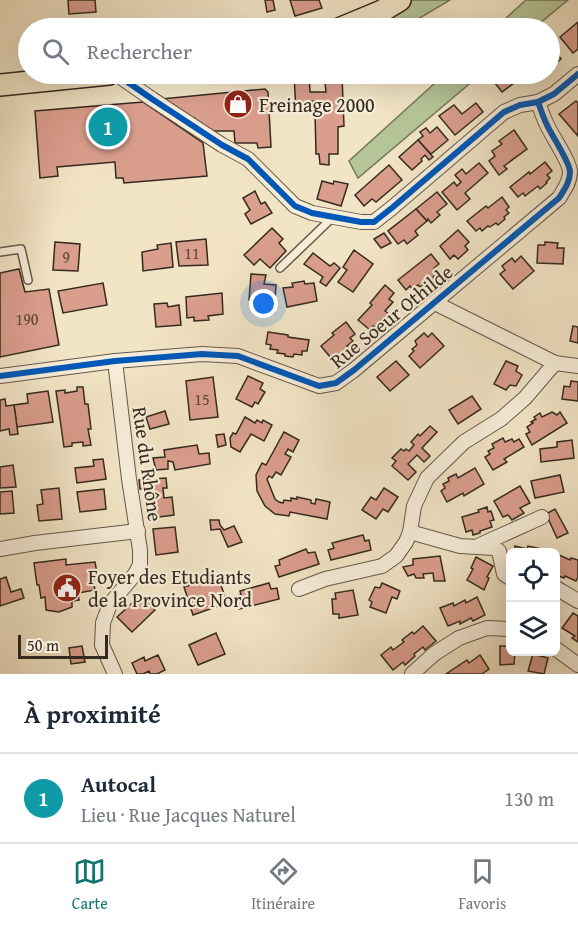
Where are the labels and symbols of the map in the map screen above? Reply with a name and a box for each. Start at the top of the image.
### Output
shop icon: Freinage 2000 [222,88,254,120]
place label: Freinage 2000 [259,90,375,119]
pin: 1 [88,104,128,150]
house number: 11 [184,241,200,265]
house number: 9 [62,245,70,269]
street label: Rue Soeur Othilde [323,257,459,375]
your location [249,289,278,318]
house number: 190 [15,307,39,331]
house number: 15 [194,387,210,411]
street label: Rue du Rhône [126,405,170,523]
place label: Foyer des Etudiants de la Province Nord [88,562,252,614]
public building icon: Foyer des Etudiants de la Province Nord [51,572,83,604]
scale bar [18,632,108,660]

